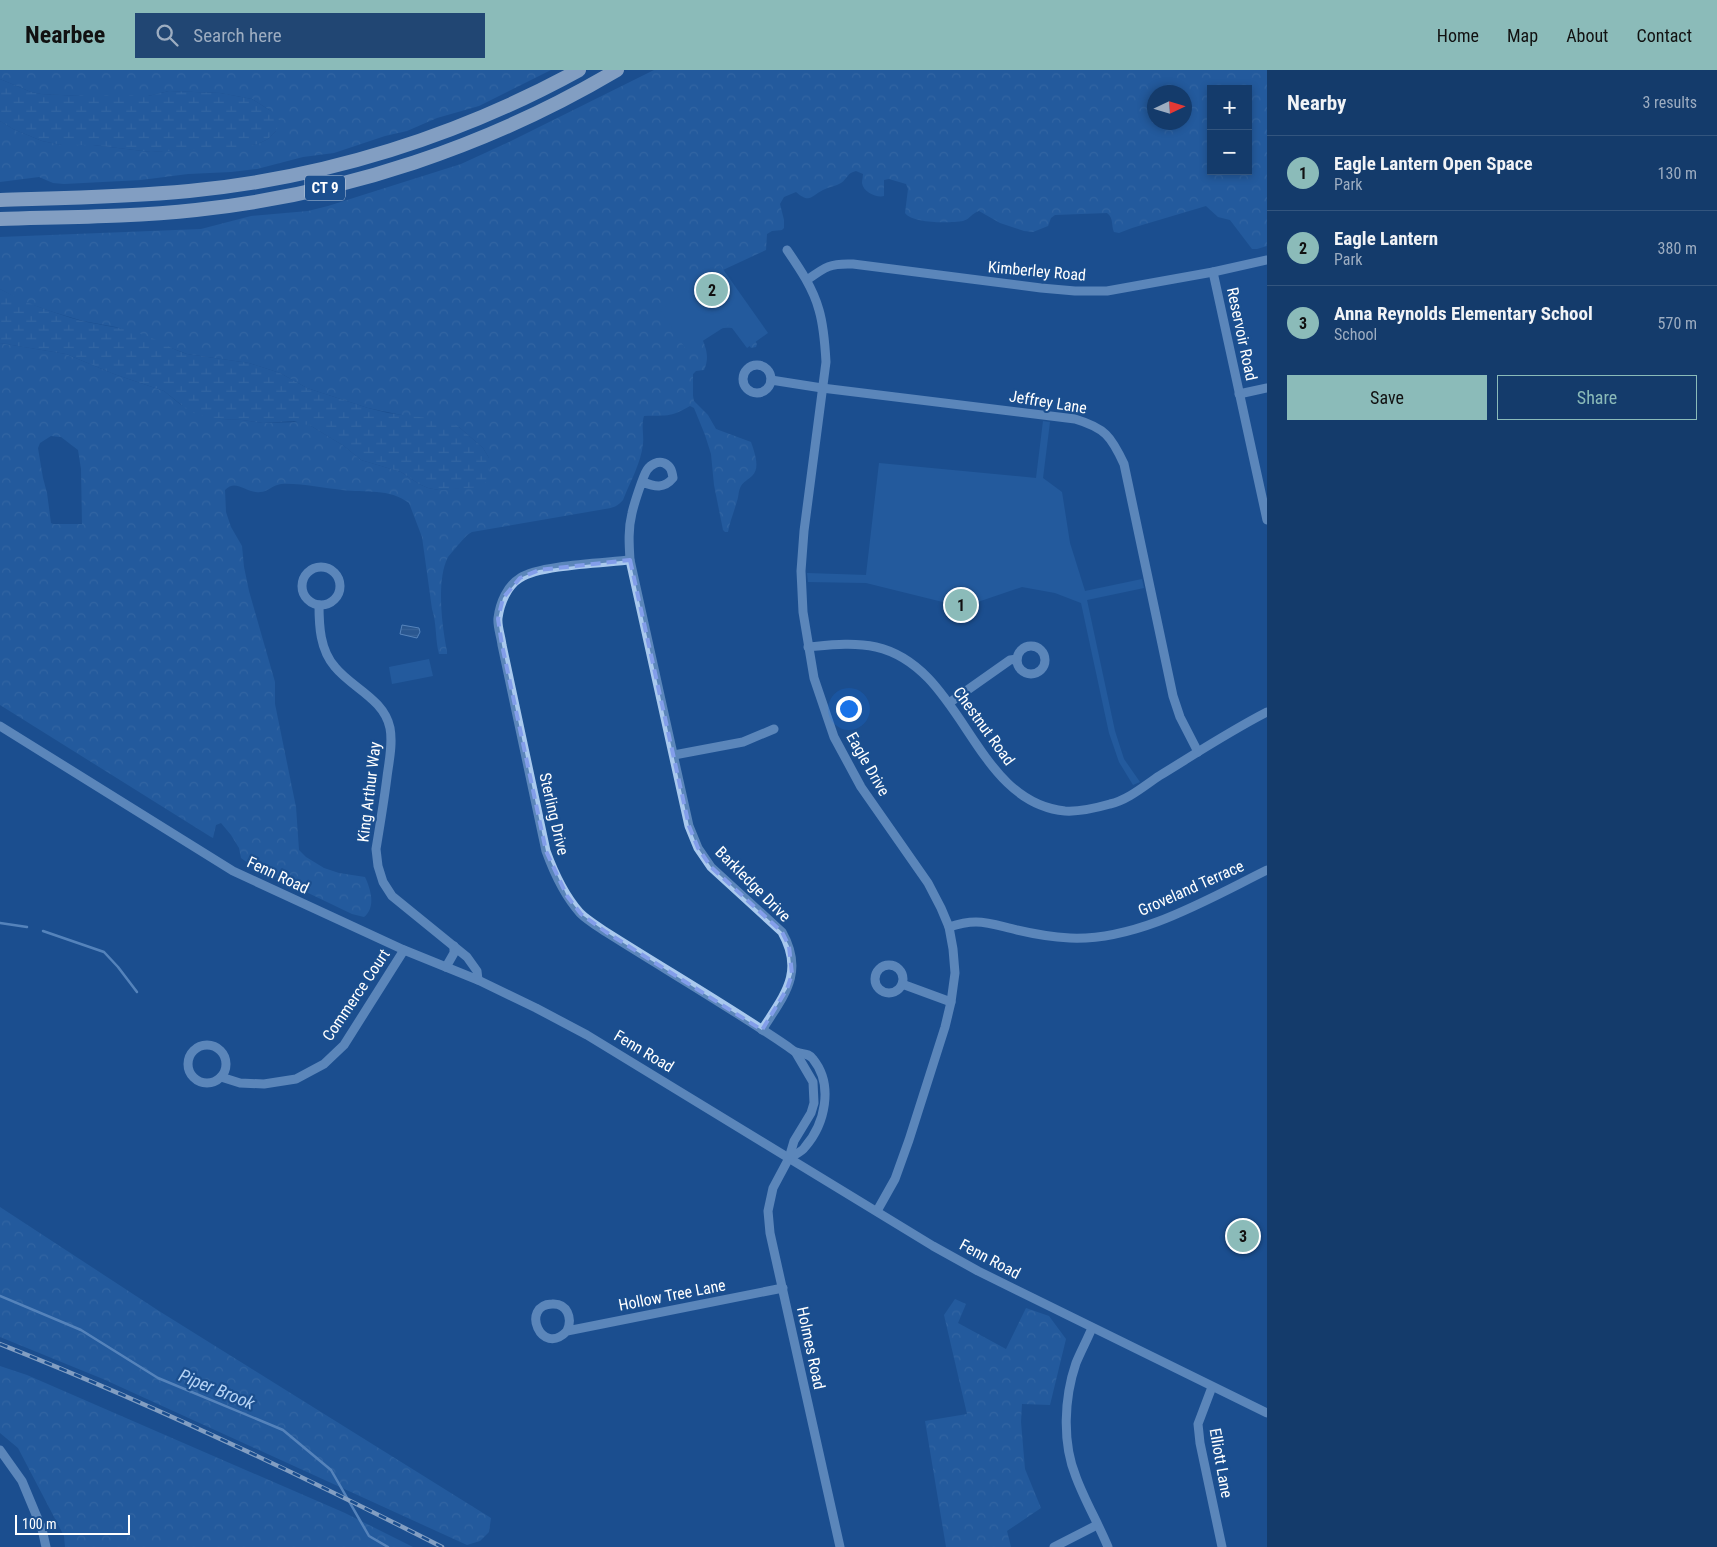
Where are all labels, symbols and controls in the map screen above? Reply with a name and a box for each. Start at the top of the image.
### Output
search box [135,13,485,58]
text: Nearbee [25,21,105,49]
icon: search [153,21,181,49]
text: Search here [193,24,282,47]
text: Home [1437,25,1479,46]
text: Map [1507,25,1538,46]
text: About [1566,25,1608,46]
text: Contact [1636,25,1692,46]
north arrow [1147,85,1192,130]
map controls [1207,85,1252,175]
button: + [1207,85,1252,130]
text: Nearby [1287,91,1346,115]
text: 3 results [1642,93,1697,112]
button: − [1207,130,1252,175]
text: Eagle Lantern Open Space [1334,152,1533,175]
text: 1 [1299,164,1307,183]
text: 130 m [1658,164,1697,183]
text: Park [1334,175,1363,194]
road number: CT 9 [305,176,345,200]
text: Eagle Lantern [1334,227,1438,250]
text: 2 [1299,239,1307,258]
text: 380 m [1658,239,1697,258]
text: Park [1334,250,1363,269]
street label: Kimberley Road [987,257,1087,285]
pin: 2 [696,271,728,309]
street label: Reservoir Road [1223,286,1261,382]
text: Anna Reynolds Elementary School [1334,302,1593,325]
text: 3 [1299,314,1307,333]
text: 570 m [1658,314,1697,333]
text: School [1334,325,1377,344]
button: Save [1287,375,1487,420]
button: Share [1497,375,1697,420]
street label: Jeffrey Lane [1008,386,1088,418]
pin: 1 [945,586,977,624]
street label: Chestnut Road [949,683,1019,769]
your location [836,696,862,722]
street label: Eagle Drive [842,729,894,799]
street label: King Arthur Way [353,740,385,843]
street label: Sterling Drive [535,771,573,857]
street label: Barkledge Drive [711,842,795,926]
street label: Fenn Road [244,852,312,898]
street label: Groveland Terrace [1135,856,1247,920]
street label: Commerce Court [318,945,394,1045]
street label: Fenn Road [611,1026,677,1076]
pin: 3 [1227,1217,1259,1255]
street label: Fenn Road [956,1235,1024,1283]
street label: Hollow Tree Lane [617,1275,727,1315]
street label: Holmes Road [793,1305,829,1391]
water label: Piper Brook [176,1364,259,1414]
street label: Elliott Lane [1206,1427,1236,1499]
scale bar [15,1512,130,1535]
text: 100 m [22,1516,57,1532]

